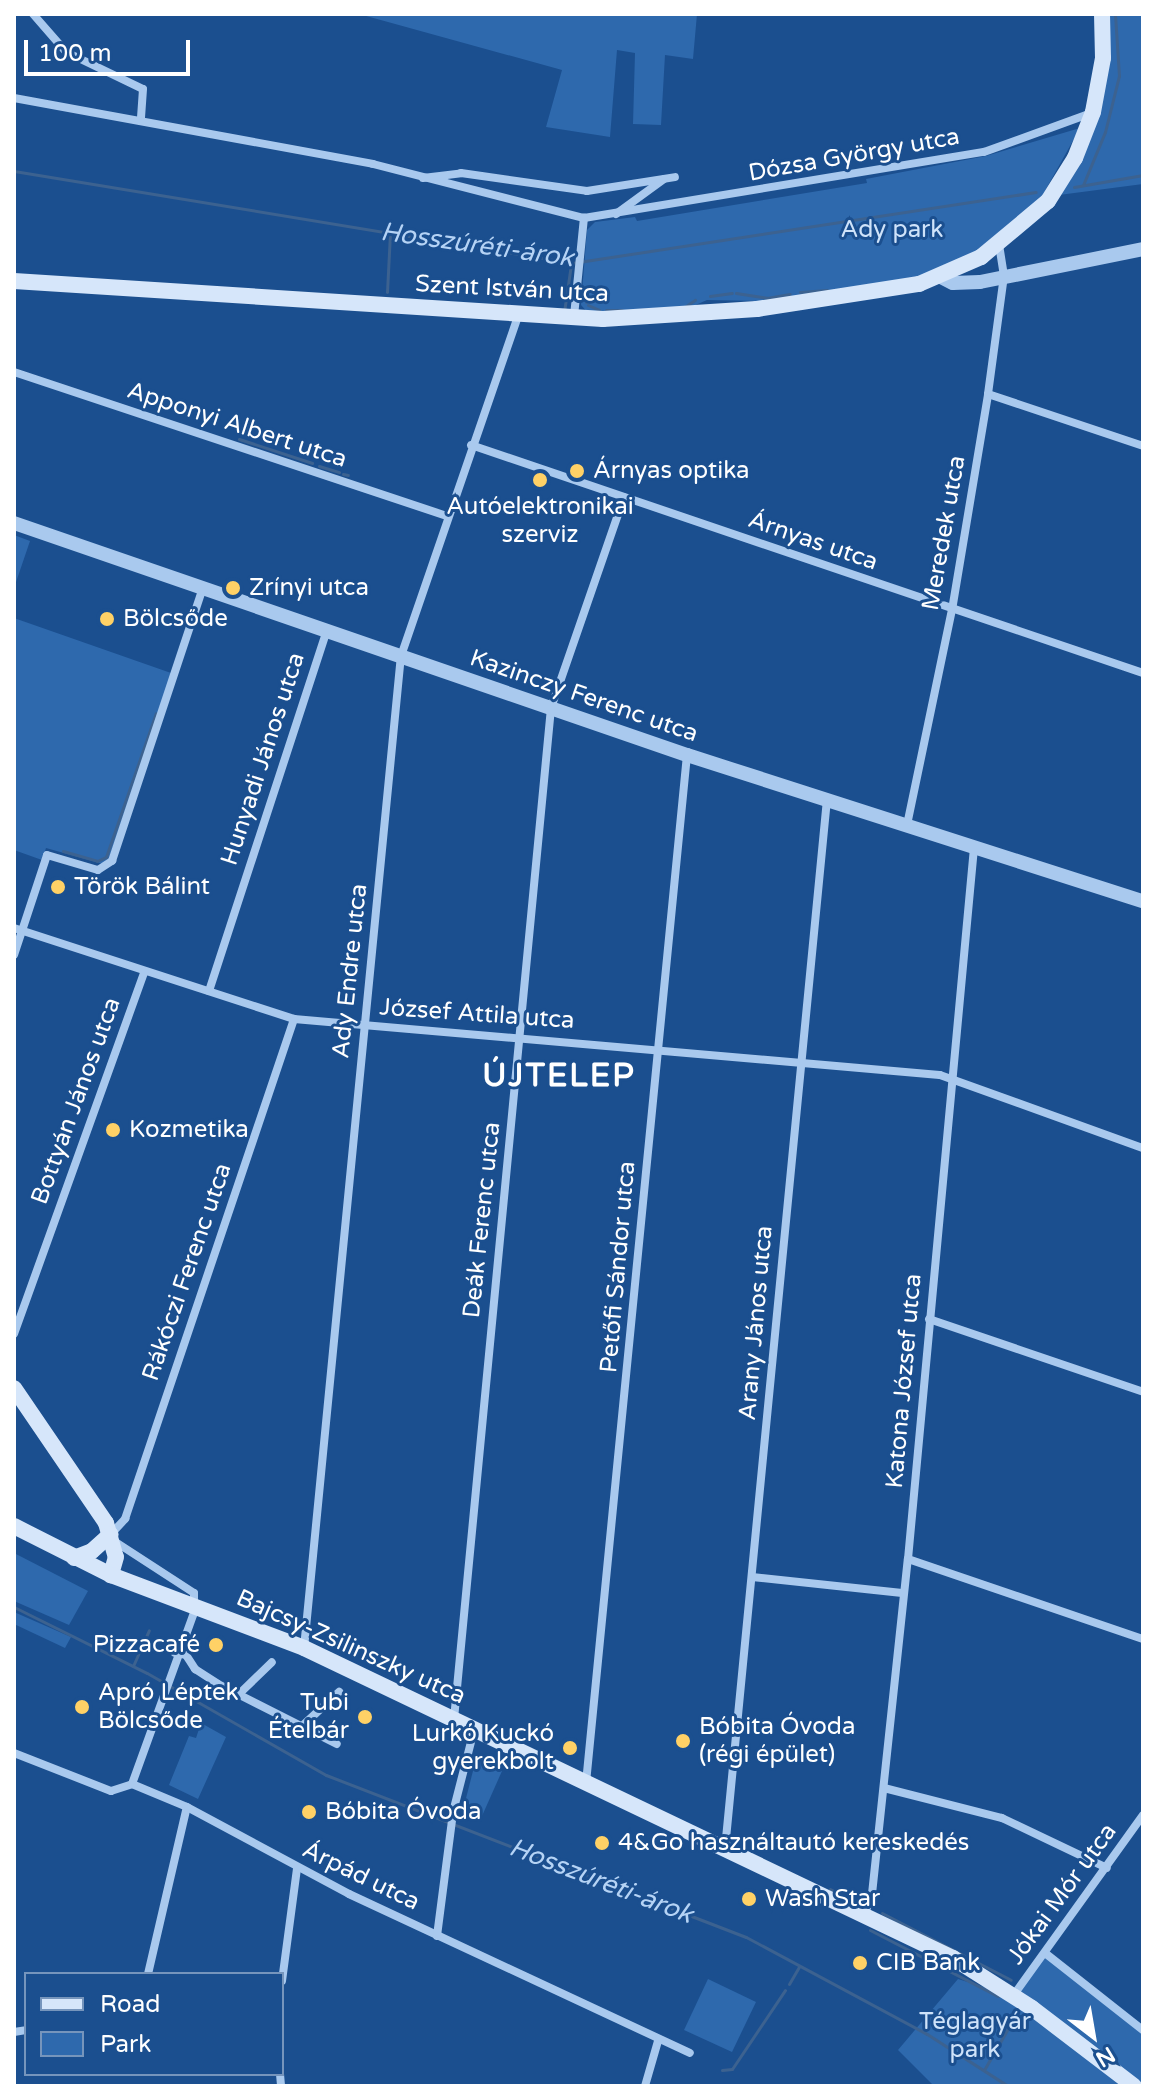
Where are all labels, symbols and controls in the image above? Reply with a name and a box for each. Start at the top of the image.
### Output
scale bar [28,24,194,74]
text: 100 m [38,39,112,68]
street label: Dózsa György utca [746,122,962,188]
water label: Hosszúréti-árok [379,216,575,274]
park label: Ady park [841,216,943,244]
street label: Szent István utca [414,270,610,308]
street label: Apponyi Albert utca [124,376,350,474]
street label: Meredek utca [916,453,972,613]
place label: Árnyas optika [593,457,749,485]
marker: Árnyas optika [568,462,586,480]
marker: Autóelektronikai szerviz [531,471,549,489]
place label: Autóelektronikai szerviz [446,493,634,549]
street label: Árnyas utca [744,505,882,577]
place label: Zrínyi utca [249,574,369,602]
marker: Zrínyi utca [224,579,242,597]
place label: Bölcsőde [123,605,228,633]
marker: Bölcsőde [98,610,116,628]
street label: Kazinczy Ferenc utca [466,643,702,749]
street label: Hunyadi János utca [215,649,311,869]
place label: Török Bálint [74,873,210,901]
marker: Török Bálint [49,878,67,896]
street label: Ady Endre utca [327,882,373,1060]
street label: József Attila utca [378,993,576,1035]
street label: Bottyán János utca [25,994,127,1208]
district label: ÚJTELEP [482,1057,636,1095]
place label: Kozmetika [129,1116,249,1144]
street label: Deák Ferenc utca [457,1120,507,1320]
marker: Kozmetika [104,1121,122,1139]
street label: Rákóczi Ferenc utca [136,1159,238,1385]
street label: Petőfi Sándor utca [594,1160,642,1374]
street label: Arany János utca [733,1224,779,1422]
street label: Katona József utca [880,1272,928,1490]
street label: Bajcsy-Zsilinszky utca [232,1583,470,1711]
place label: Pizzacafé [93,1631,200,1659]
marker: Pizzacafé [207,1636,225,1654]
place label: Apró Léptek Bölcsőde [98,1679,239,1735]
place label: Tubi Ételbár [268,1689,349,1745]
marker: Apró Léptek Bölcsőde [73,1698,91,1716]
marker: Tubi Ételbár [356,1708,374,1726]
place label: Bóbita Óvoda (régi épület) [699,1713,855,1769]
place label: Lurkó Kuckó gyerekbolt [412,1720,554,1776]
marker: Bóbita Óvoda (régi épület) [674,1732,692,1750]
marker: Lurkó Kuckó gyerekbolt [561,1739,579,1757]
place label: Bóbita Óvoda [325,1798,481,1826]
marker: Bóbita Óvoda [300,1803,318,1821]
street label: Jókai Mór utca [1001,1818,1123,1970]
place label: 4&Go használtautó kereskedés [618,1829,969,1857]
water label: Hosszúréti-árok [505,1832,697,1930]
marker: 4&Go használtautó kereskedés [593,1834,611,1852]
street label: Árpád utca [298,1835,424,1917]
place label: Wash Star [765,1885,880,1913]
marker: Wash Star [740,1890,758,1908]
place label: CIB Bank [876,1949,980,1977]
marker: CIB Bank [851,1954,869,1972]
legend [24,1972,284,2076]
text: Road [100,1990,160,2019]
north arrow [1053,1996,1133,2076]
park label: Téglagyár park [919,2008,1031,2064]
text: Park [100,2030,151,2059]
text: N [1091,2041,1120,2072]

